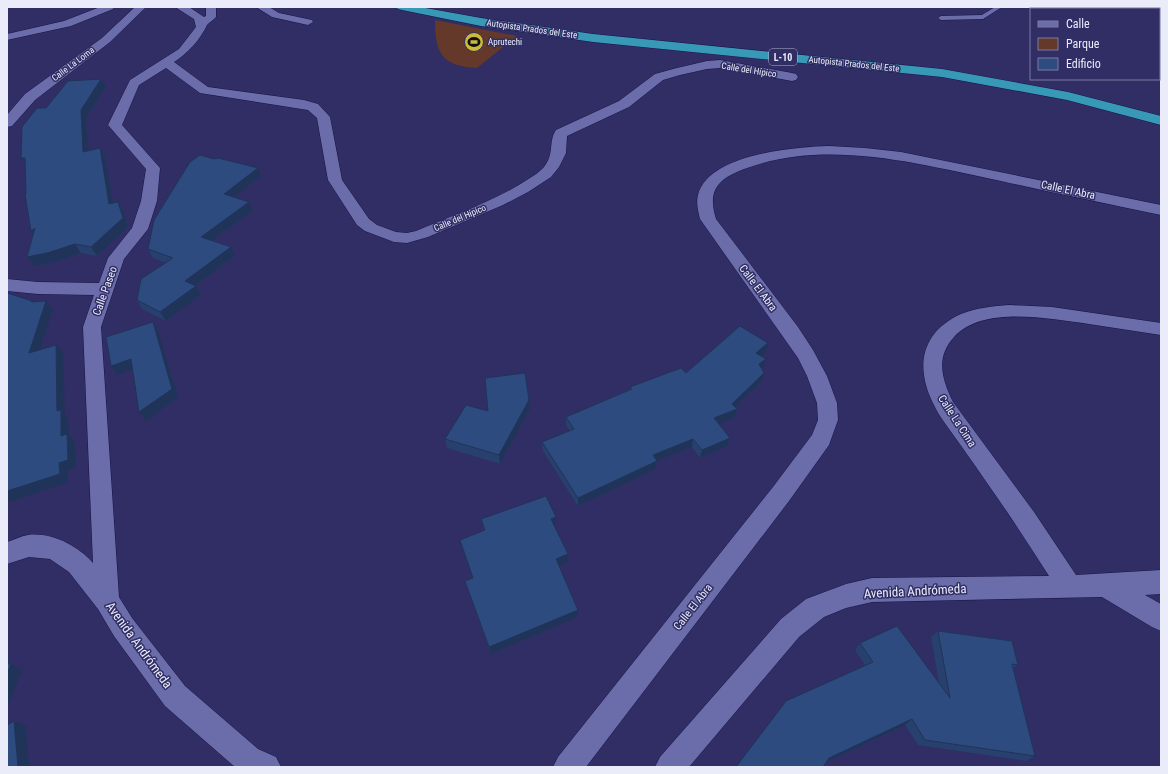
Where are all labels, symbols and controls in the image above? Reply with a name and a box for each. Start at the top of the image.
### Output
legend [1030,8,1160,80]
text: Calle [1066,17,1090,31]
street label: Autopista Prados del Este [486,18,578,40]
sports icon: Aprutechi [463,31,485,53]
place label: Aprutechi [488,37,522,47]
text: Parque [1066,37,1100,51]
street label: Calle La Loma [50,45,96,83]
road number: L-10 [769,49,797,65]
street label: Autopista Prados del Este [808,54,900,74]
text: Edificio [1066,57,1101,71]
street label: Calle del Hípico [721,61,778,79]
street label: Calle El Abra [1040,178,1096,202]
street label: Calle del Hípico [432,202,488,233]
street label: Calle El Abra [736,262,780,314]
street label: Calle Paseo [90,264,120,317]
street label: Calle La Cima [935,392,979,450]
street label: Calle El Abra [671,581,715,633]
street label: Avenida Andrómeda [863,581,967,601]
street label: Avenida Andrómeda [103,599,175,691]

